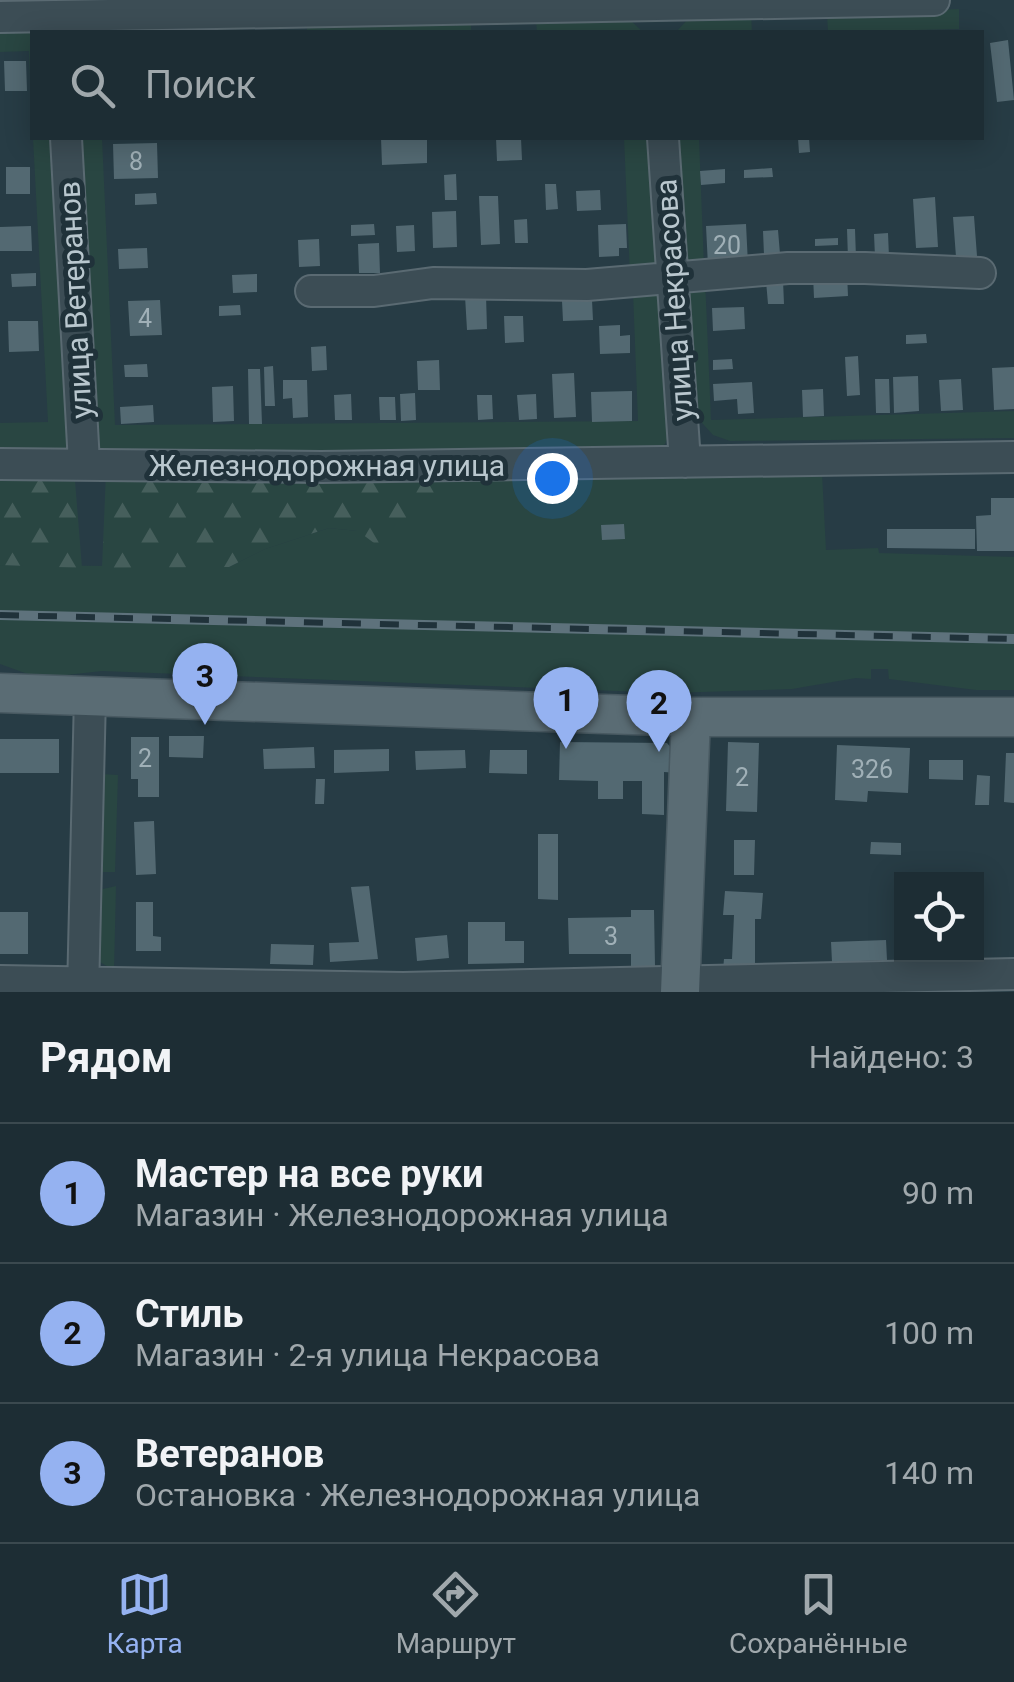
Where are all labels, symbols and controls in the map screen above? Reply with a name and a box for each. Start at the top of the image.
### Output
search box [30,30,984,140]
icon: search [65,58,120,113]
text: Поиск [145,63,256,107]
house number: 8 [129,147,143,176]
street label: улица Некрасова [648,178,700,422]
street label: улица Ветеранов [51,180,99,420]
house number: 20 [713,231,741,260]
house number: 4 [138,304,152,333]
street label: Железнодорожная улица [149,448,505,483]
your location [527,453,578,504]
pin: 3 [172,642,238,725]
pin: 1 [534,666,598,749]
pin: 2 [626,670,692,752]
house number: 2 [138,744,152,773]
house number: 326 [851,755,893,784]
house number: 2 [735,763,749,792]
map controls [894,872,984,962]
button: locate [894,872,984,962]
house number: 3 [604,922,618,951]
text: Рядом [40,1033,173,1082]
text: Найдено: 3 [809,1038,974,1076]
text: Мастер на все руки [135,1152,484,1196]
text: 1 [63,1174,82,1212]
text: 90 m [902,1174,974,1212]
text: Магазин · Железнодорожная улица [135,1196,669,1234]
text: Стиль [135,1292,244,1336]
text: 2 [63,1314,82,1352]
text: 100 m [884,1314,974,1352]
text: Магазин · 2-я улица Некрасова [135,1336,600,1374]
text: Ветеранов [135,1432,324,1476]
text: 3 [63,1454,82,1492]
text: 140 m [884,1454,974,1492]
text: Остановка · Железнодорожная улица [135,1476,700,1514]
tab: Карта [106,1567,183,1660]
tab: Маршрут [396,1567,516,1660]
tab: Сохранённые [729,1567,908,1660]

